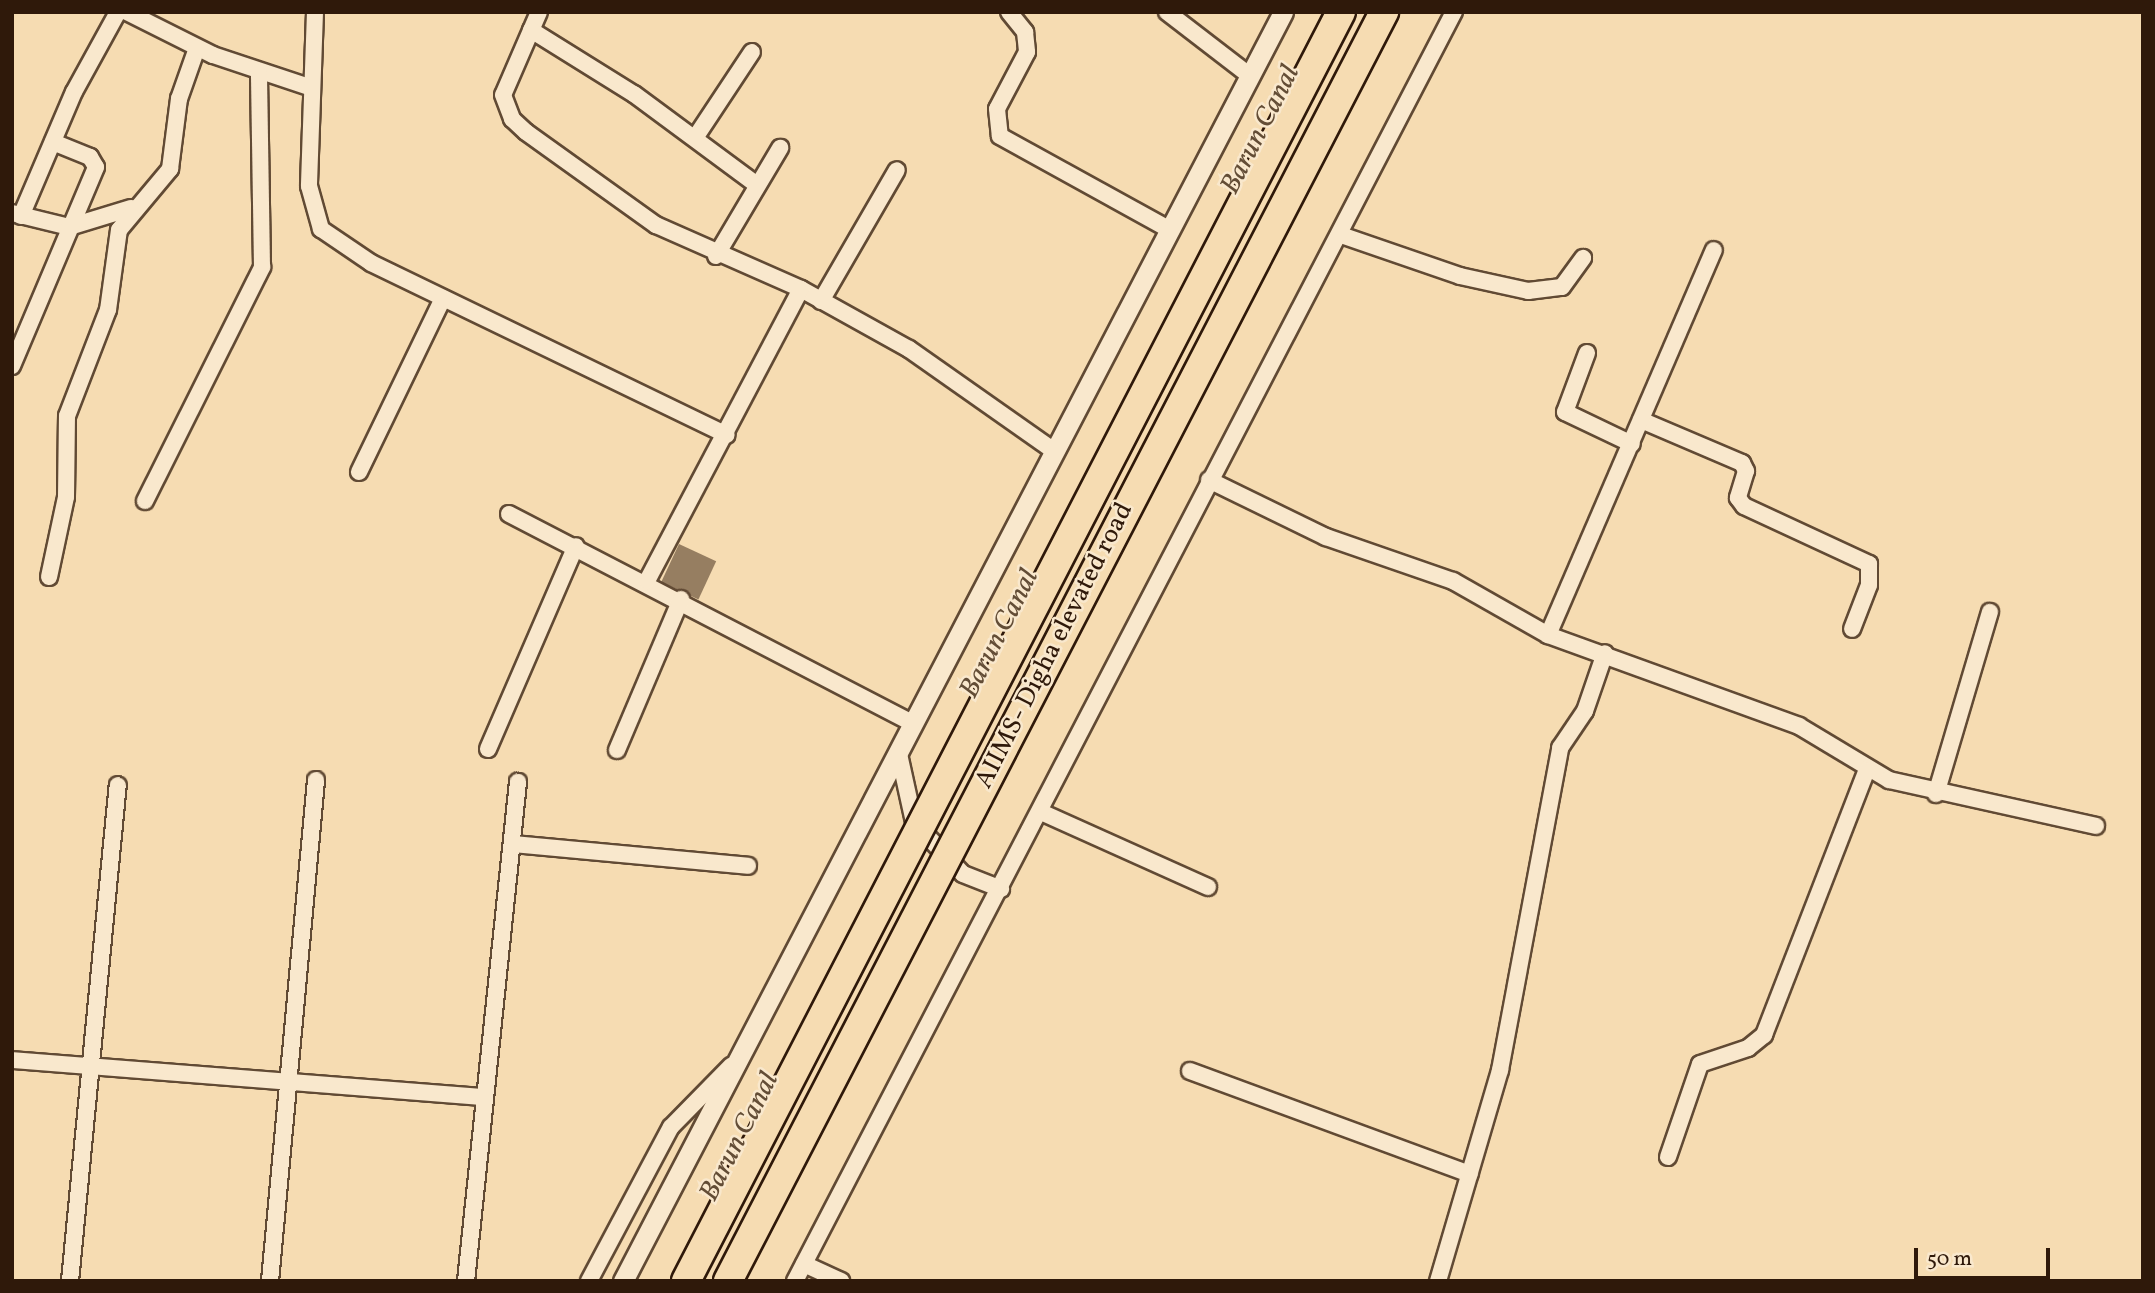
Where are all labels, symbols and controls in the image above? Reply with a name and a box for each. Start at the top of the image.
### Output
water label: Barun Canal [1214,60,1308,200]
street label: AIIMS- Digha elevated road [969,498,1141,794]
water label: Barun Canal [953,564,1047,704]
water label: Barun Canal [693,1067,787,1207]
scale bar [1917,1234,2054,1278]
text: 50 m [1927,1245,1972,1274]

